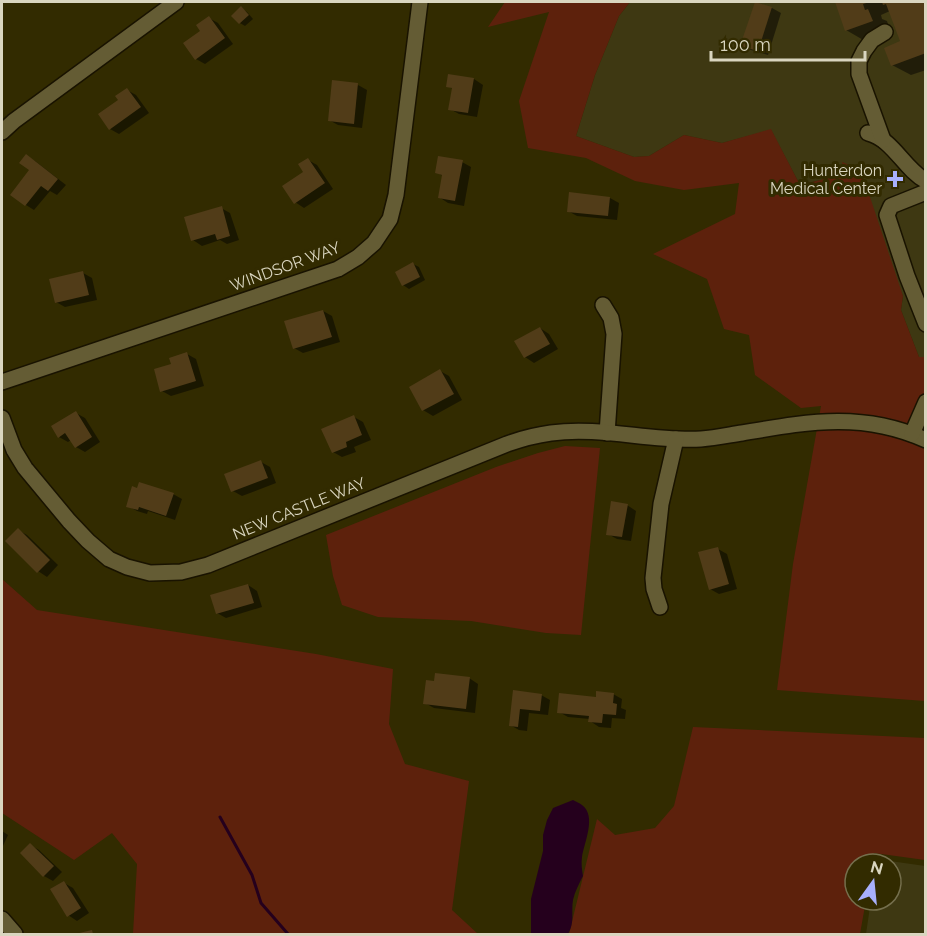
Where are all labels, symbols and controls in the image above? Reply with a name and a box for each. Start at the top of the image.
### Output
scale bar [711,24,866,62]
text: 100 m [720,34,771,55]
place label: Hunterdon Medical Center [770,161,882,198]
marker: Hunterdon Medical Center [886,170,904,188]
street label: WINDSOR WAY [227,238,343,295]
street label: NEW CASTLE WAY [230,473,369,544]
north arrow [843,852,903,912]
text: N [868,857,885,879]

